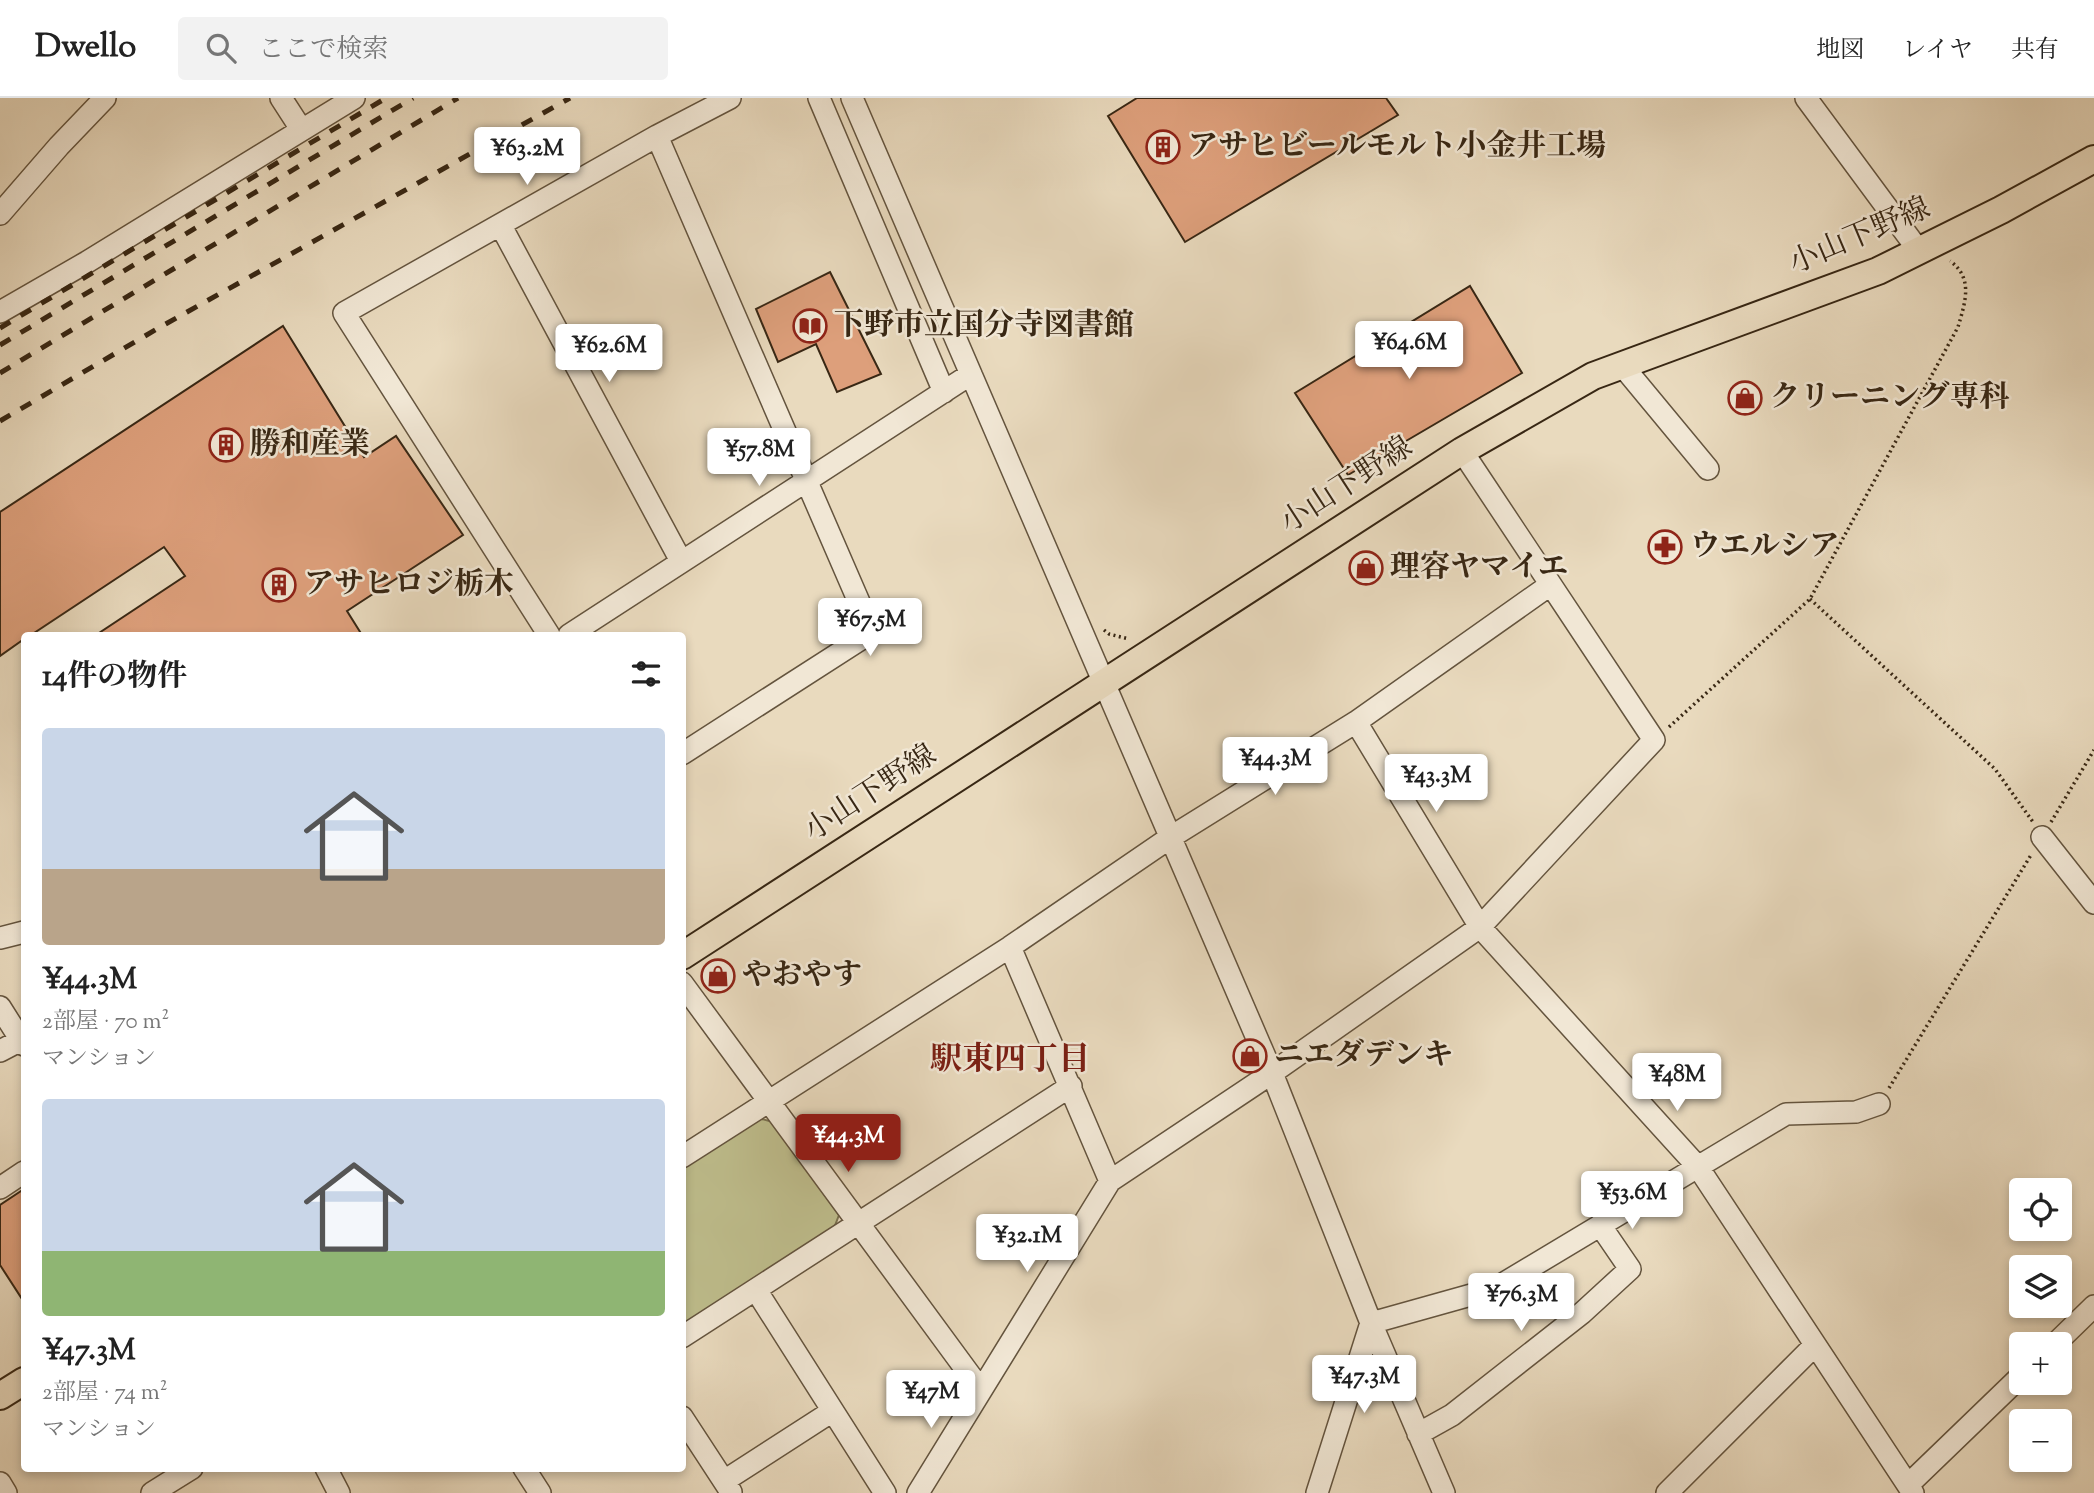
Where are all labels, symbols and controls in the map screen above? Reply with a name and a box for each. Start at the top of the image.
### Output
search box [178,17,668,80]
text: Dwello [35,24,136,72]
icon: search [202,29,240,67]
text: ここで検索 [258,32,388,69]
text: 地図 [1816,34,1864,68]
text: レイヤ [1902,34,1973,68]
text: 共有 [2011,34,2059,68]
place label: アサヒビールモルト小金井工場 [1188,126,1606,169]
pin: ¥63.2M [470,127,584,187]
building icon: アサヒビールモルト小金井工場 [1144,128,1182,166]
text: ¥63.2M [490,133,564,166]
street label: 小山下野線 [1783,188,1937,286]
place label: 下野市立国分寺図書館 [834,305,1134,348]
library icon: 下野市立国分寺図書館 [791,307,829,345]
pin: ¥64.6M [1352,322,1466,381]
pin: ¥62.6M [552,324,666,384]
text: ¥64.6M [1371,327,1447,360]
text: ¥62.6M [571,330,647,363]
place label: クリーニング専科 [1770,377,2009,420]
shop icon: クリーニング専科 [1726,379,1764,417]
place label: 勝和産業 [250,424,370,467]
building icon: 勝和産業 [207,426,245,464]
street label: 小山下野線 [1272,427,1422,545]
pin: ¥57.8M [702,428,816,488]
text: ¥57.8M [723,434,795,467]
place label: ウエルシア [1690,526,1839,569]
pharmacy icon: ウエルシア [1646,528,1684,566]
place label: 理容ヤマイエ [1390,547,1568,590]
shop icon: 理容ヤマイエ [1347,549,1385,587]
place label: アサヒロジ栃木 [304,564,514,607]
building icon: アサヒロジ栃木 [260,566,298,604]
pin: ¥67.5M [813,598,927,658]
text: ¥67.5M [834,604,906,637]
icon: filters [627,655,665,693]
text: 14件の物件 [42,656,187,699]
street label: 小山下野線 [796,735,946,853]
pin: ¥44.3M [1218,738,1332,797]
text: ¥44.3M [1239,743,1311,776]
pin: ¥43.3M [1379,754,1493,814]
text: ¥43.3M [1401,760,1471,793]
icon: home [291,773,417,899]
place label: やおやす [742,955,862,998]
shop icon: やおやす [699,957,737,995]
text: ¥44.3M [42,959,137,1002]
text: 2部屋 · 70 m² [42,1006,169,1039]
place label: ニエダデンキ [1274,1035,1453,1078]
shop icon: ニエダデンキ [1231,1037,1269,1075]
district label: 駅東四丁目 [930,1038,1090,1084]
text: マンション [42,1043,156,1076]
pin: ¥48M [1636,1054,1718,1113]
text: ¥48M [1648,1059,1706,1092]
pin: ¥44.3M [791,1114,905,1174]
text: ¥44.3M [812,1120,884,1153]
icon: home [291,1144,417,1270]
pin: ¥53.6M [1575,1172,1689,1231]
text: ¥53.6M [1597,1177,1667,1210]
map controls [2009,1178,2072,1472]
button: locate [2009,1178,2072,1241]
pin: ¥32.1M [970,1214,1084,1274]
text: ¥32.1M [992,1220,1062,1253]
button: layers [2009,1255,2072,1318]
pin: ¥76.3M [1464,1274,1578,1333]
text: ¥76.3M [1484,1279,1558,1312]
text: ¥47.3M [42,1330,136,1373]
button: + [2009,1332,2072,1395]
pin: ¥47.3M [1307,1356,1421,1415]
text: ¥47.3M [1328,1361,1400,1394]
pin: ¥47M [890,1370,972,1430]
text: ¥47M [902,1376,960,1409]
text: 2部屋 · 74 m² [42,1377,168,1410]
button: − [2009,1409,2072,1472]
text: マンション [42,1414,156,1447]

